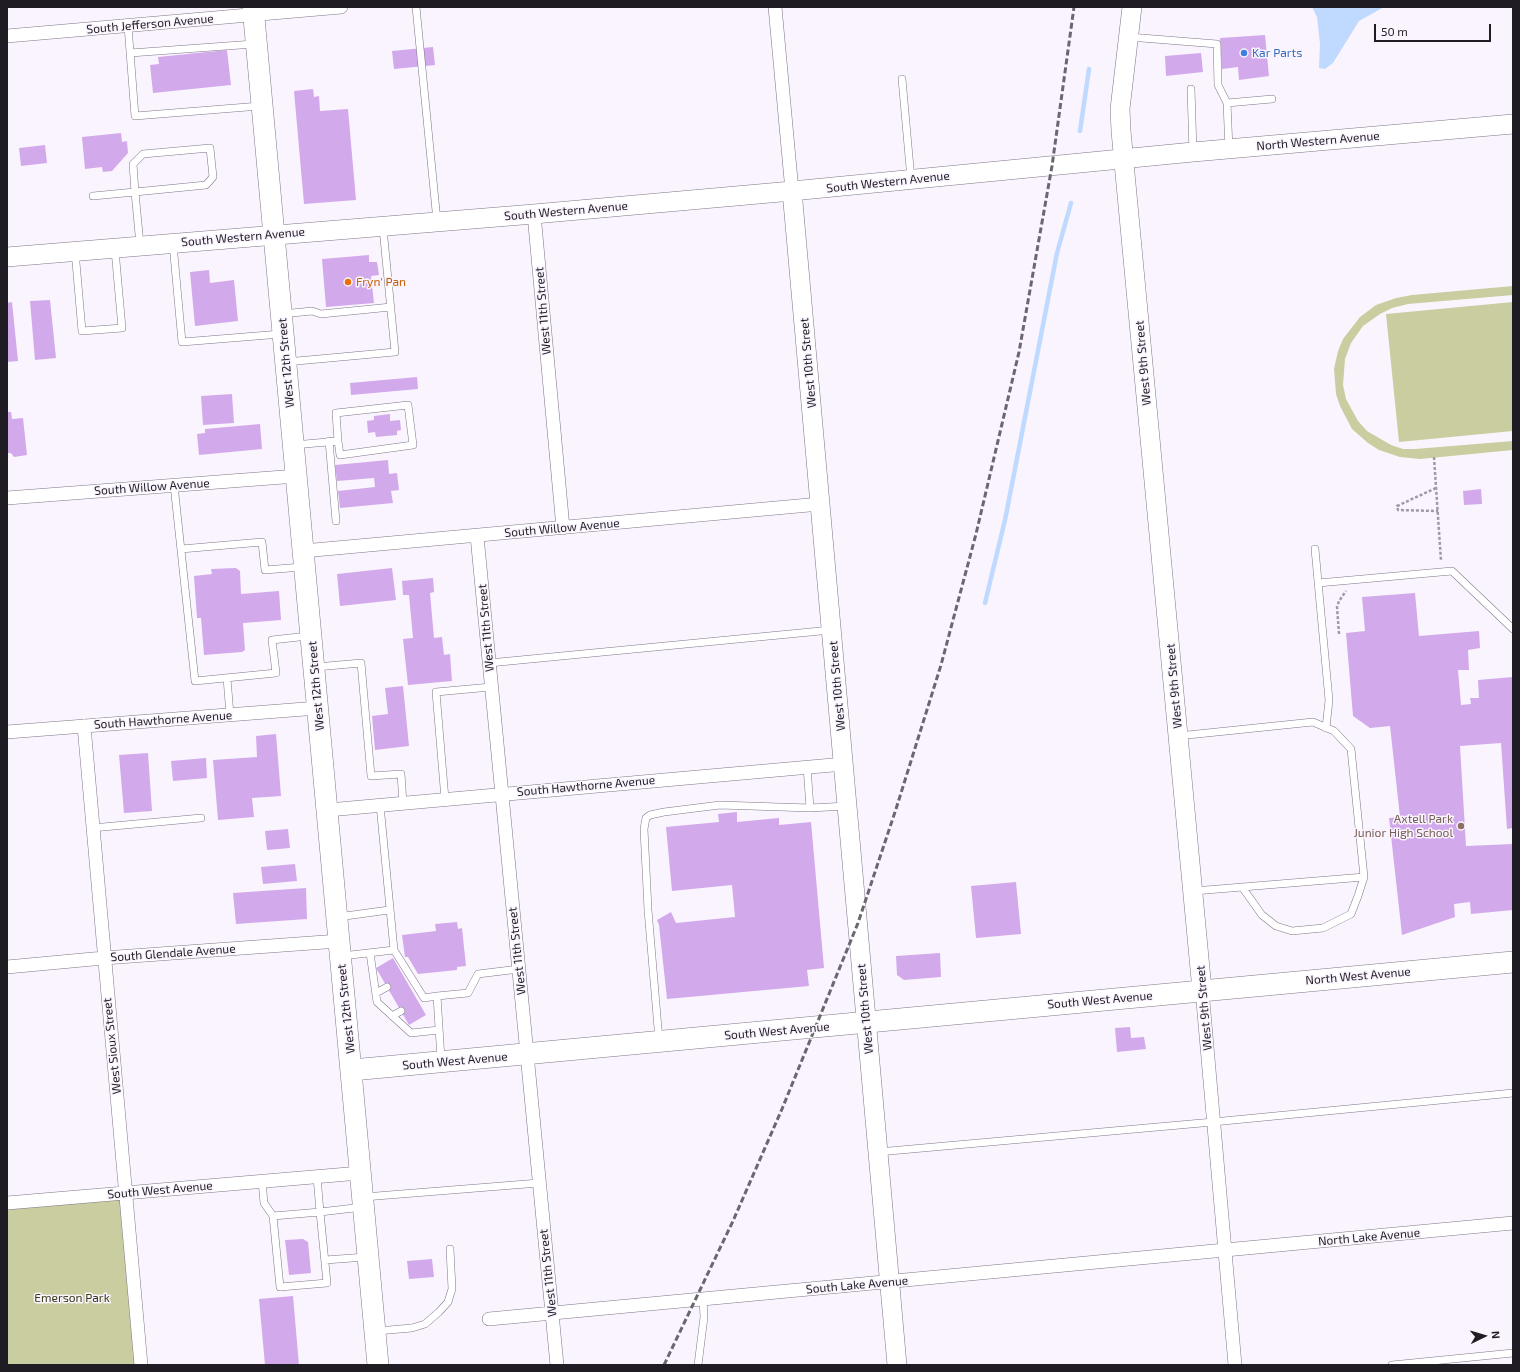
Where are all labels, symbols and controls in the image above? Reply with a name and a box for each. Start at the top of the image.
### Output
street label: South Jefferson Avenue [86,11,214,37]
scale bar [1376,16,1493,42]
text: 50 m [1381,24,1408,38]
place label: Kar Parts [1252,46,1302,60]
marker: Kar Parts [1239,48,1249,58]
street label: North Western Avenue [1256,128,1380,154]
street label: South Western Avenue [826,168,950,196]
street label: South Western Avenue [504,198,628,224]
street label: South Western Avenue [181,224,305,250]
street label: West 11th Street [532,267,554,355]
place label: Fryn' Pan [356,275,406,289]
marker: Fryn' Pan [343,277,353,287]
street label: West 10th Street [797,317,819,409]
street label: West 12th Street [275,318,297,408]
street label: West 9th Street [1132,320,1154,406]
street label: South Willow Avenue [94,476,210,498]
street label: South Willow Avenue [504,516,620,540]
street label: West 11th Street [475,584,497,672]
street label: West 10th Street [826,640,848,732]
street label: West 12th Street [305,641,327,731]
street label: West 9th Street [1163,643,1185,729]
street label: South Hawthorne Avenue [93,708,233,732]
street label: South Hawthorne Avenue [516,773,656,799]
place label: Axtell Park Junior High School [1354,812,1453,840]
marker: Axtell Park Junior High School [1456,821,1466,831]
street label: West 11th Street [505,906,529,996]
street label: South Glendale Avenue [110,941,236,965]
street label: West 12th Street [334,963,358,1055]
street label: West 10th Street [854,963,876,1055]
street label: North West Avenue [1305,964,1411,988]
street label: West 9th Street [1193,965,1215,1051]
street label: South West Avenue [1047,988,1153,1012]
street label: West Sioux Street [100,997,124,1095]
street label: South West Avenue [724,1019,830,1043]
street label: South West Avenue [402,1049,508,1073]
street label: South West Avenue [107,1178,213,1202]
street label: North Lake Avenue [1317,1225,1421,1249]
street label: West 11th Street [536,1228,560,1318]
street label: South Lake Avenue [805,1273,909,1297]
park label: Emerson Park [34,1291,110,1305]
north arrow [1464,1316,1504,1356]
text: N [1490,1330,1503,1339]

